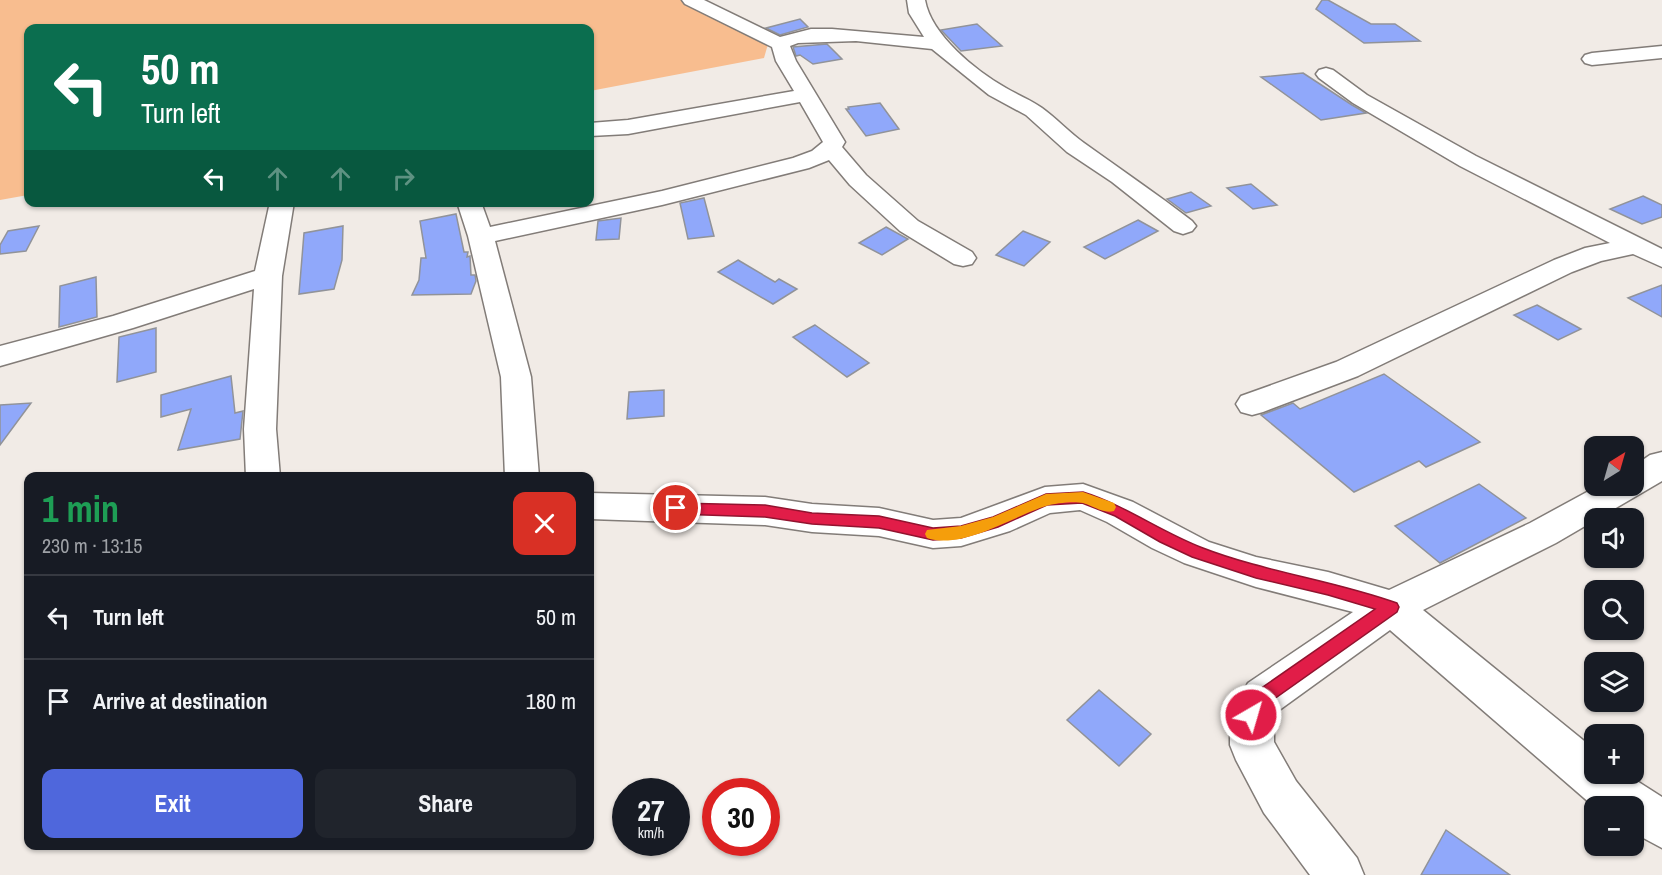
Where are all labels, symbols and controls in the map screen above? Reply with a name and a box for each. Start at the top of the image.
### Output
text: 50 m [141,41,220,97]
icon: left [42,48,120,126]
text: Turn left [141,95,220,131]
icon: left [198,162,231,195]
icon: ahead [261,162,294,195]
icon: ahead [324,162,357,195]
icon: right [387,162,420,195]
north arrow [1584,436,1644,496]
map controls [1584,436,1644,856]
pin [650,482,701,533]
text: 1 min [42,485,119,533]
icon: arrive [659,491,692,524]
button: close [513,492,576,555]
button: sound [1584,508,1644,568]
text: 230 m · 13:15 [42,532,142,559]
button: search [1584,580,1644,640]
icon: left [42,601,75,634]
text: Turn left [93,602,164,632]
text: 50 m [536,602,576,632]
button: layers [1584,652,1644,712]
position arrow [1219,683,1283,747]
icon: arrive [42,685,75,718]
text: Arrive at destination [93,686,267,716]
text: 180 m [526,686,576,716]
button: + [1584,724,1644,784]
button: Exit [42,769,303,838]
button: Share [315,769,576,838]
speed limit sign: 30 [702,778,780,856]
text: 27 [637,790,665,830]
button: − [1584,796,1644,856]
text: km/h [638,822,664,843]

